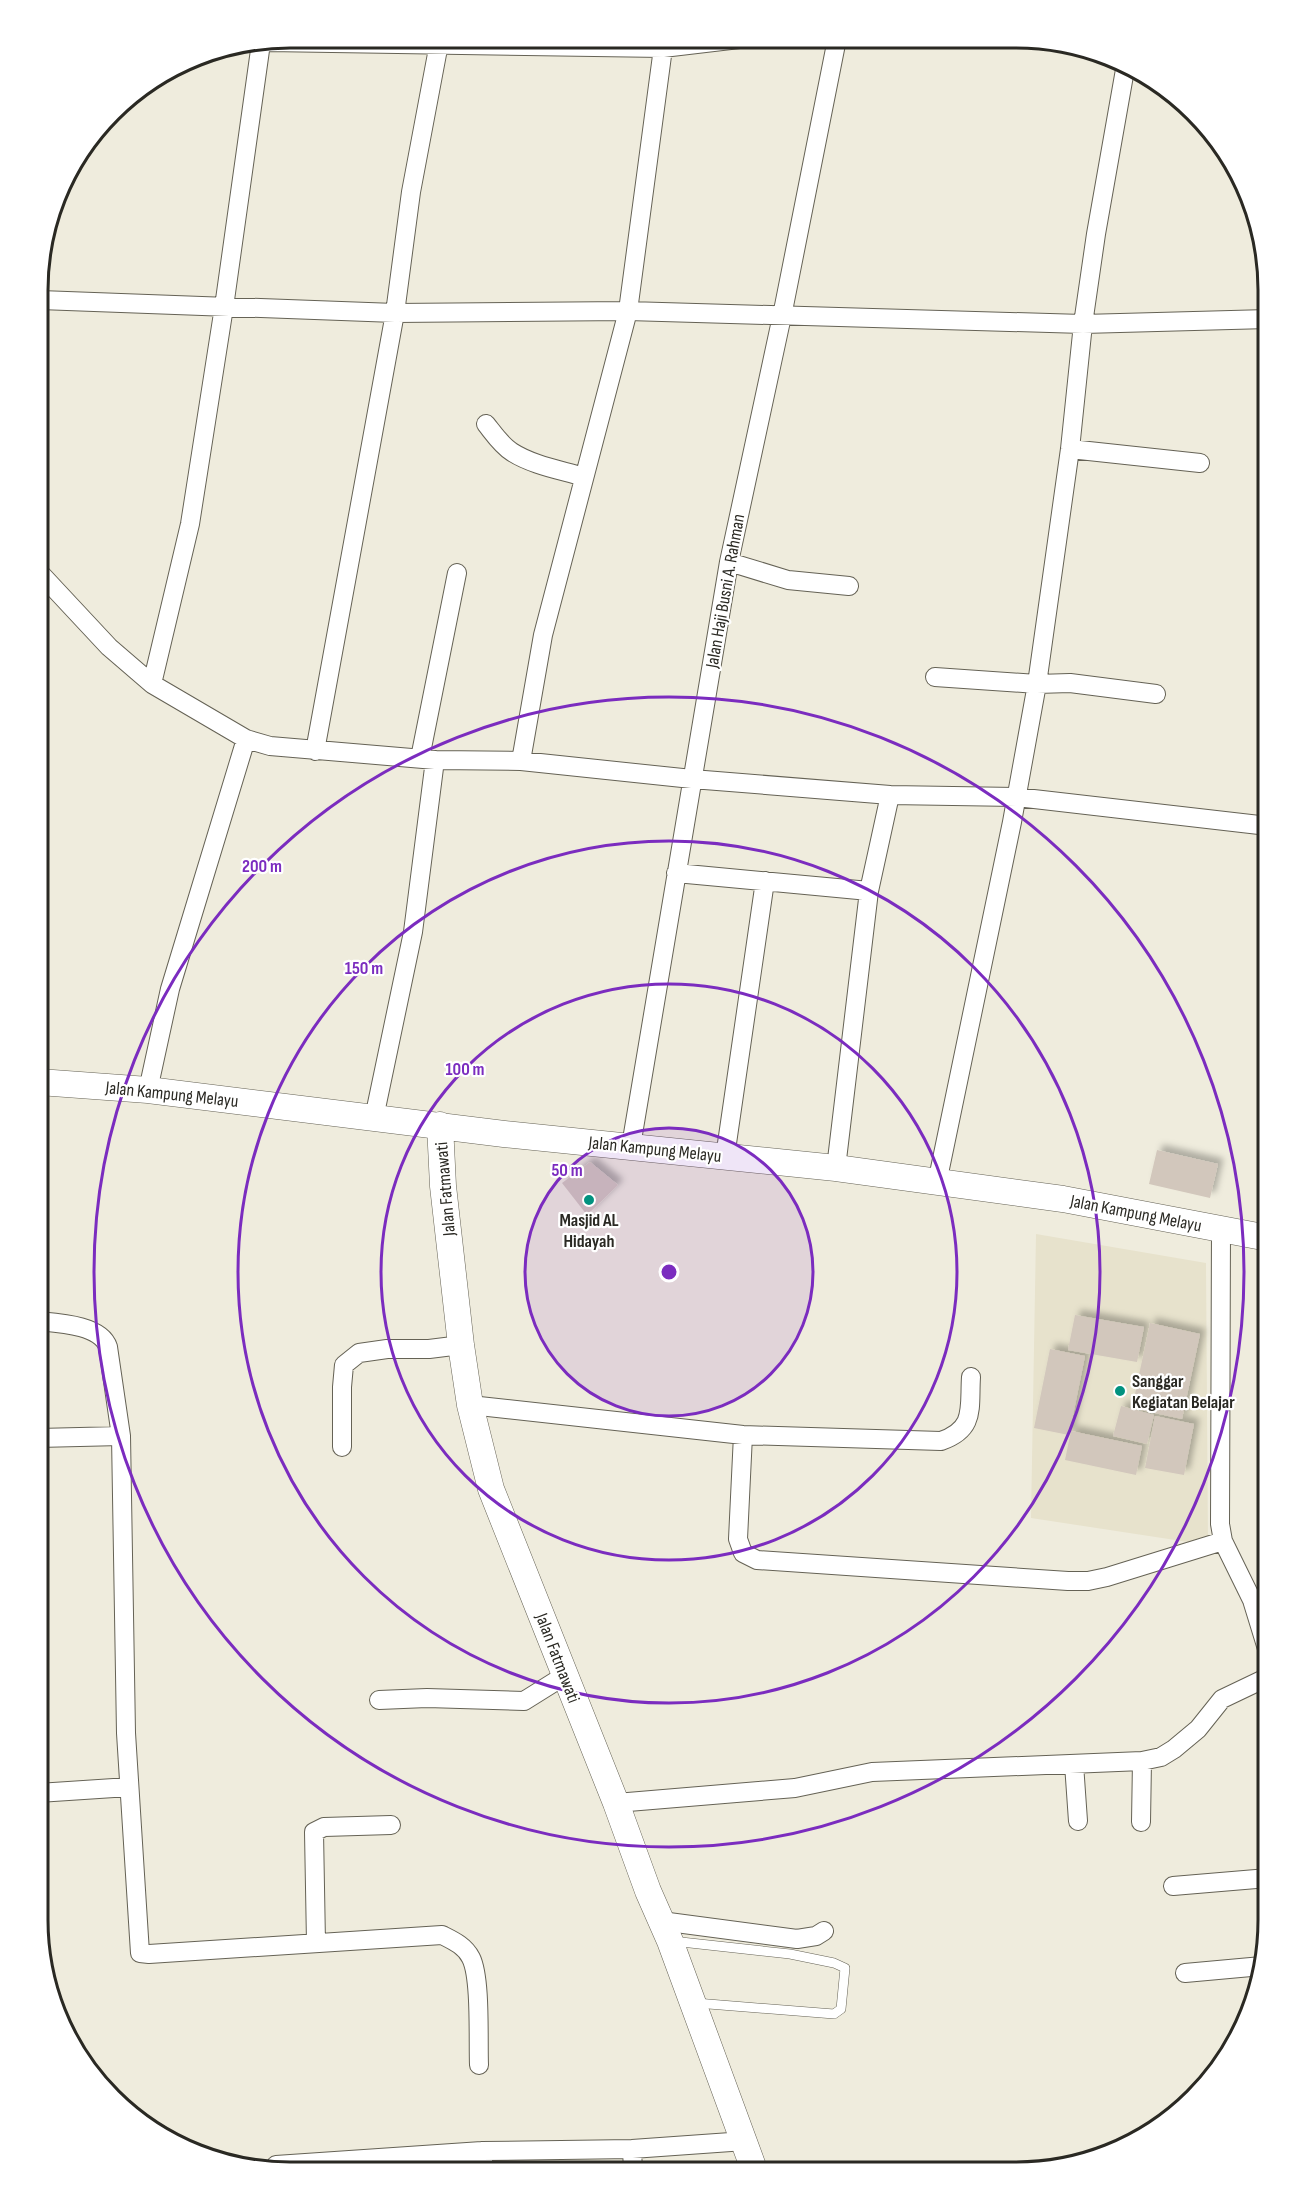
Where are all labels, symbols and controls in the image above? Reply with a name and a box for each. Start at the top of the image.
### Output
street label: Jalan Haji Busni A. Rahman [701,512,749,671]
text: 200 m [242,856,282,877]
text: 150 m [345,958,383,979]
text: 100 m [446,1059,485,1080]
street label: Jalan Kampung Melayu [104,1077,239,1112]
street label: Jalan Kampung Melayu [587,1132,722,1167]
street label: Jalan Fatmawati [431,1141,460,1238]
text: 50 m [551,1160,583,1181]
street label: Jalan Kampung Melayu [1068,1190,1203,1237]
marker: Masjid AL Hidayah [582,1193,596,1207]
place label: Masjid AL Hidayah [559,1210,619,1252]
centre of rings [659,1262,679,1282]
place label: Sanggar Kegiatan Belajar [1132,1371,1235,1413]
marker: Sanggar Kegiatan Belajar [1113,1384,1127,1398]
street label: Jalan Fatmawati [530,1609,584,1706]

